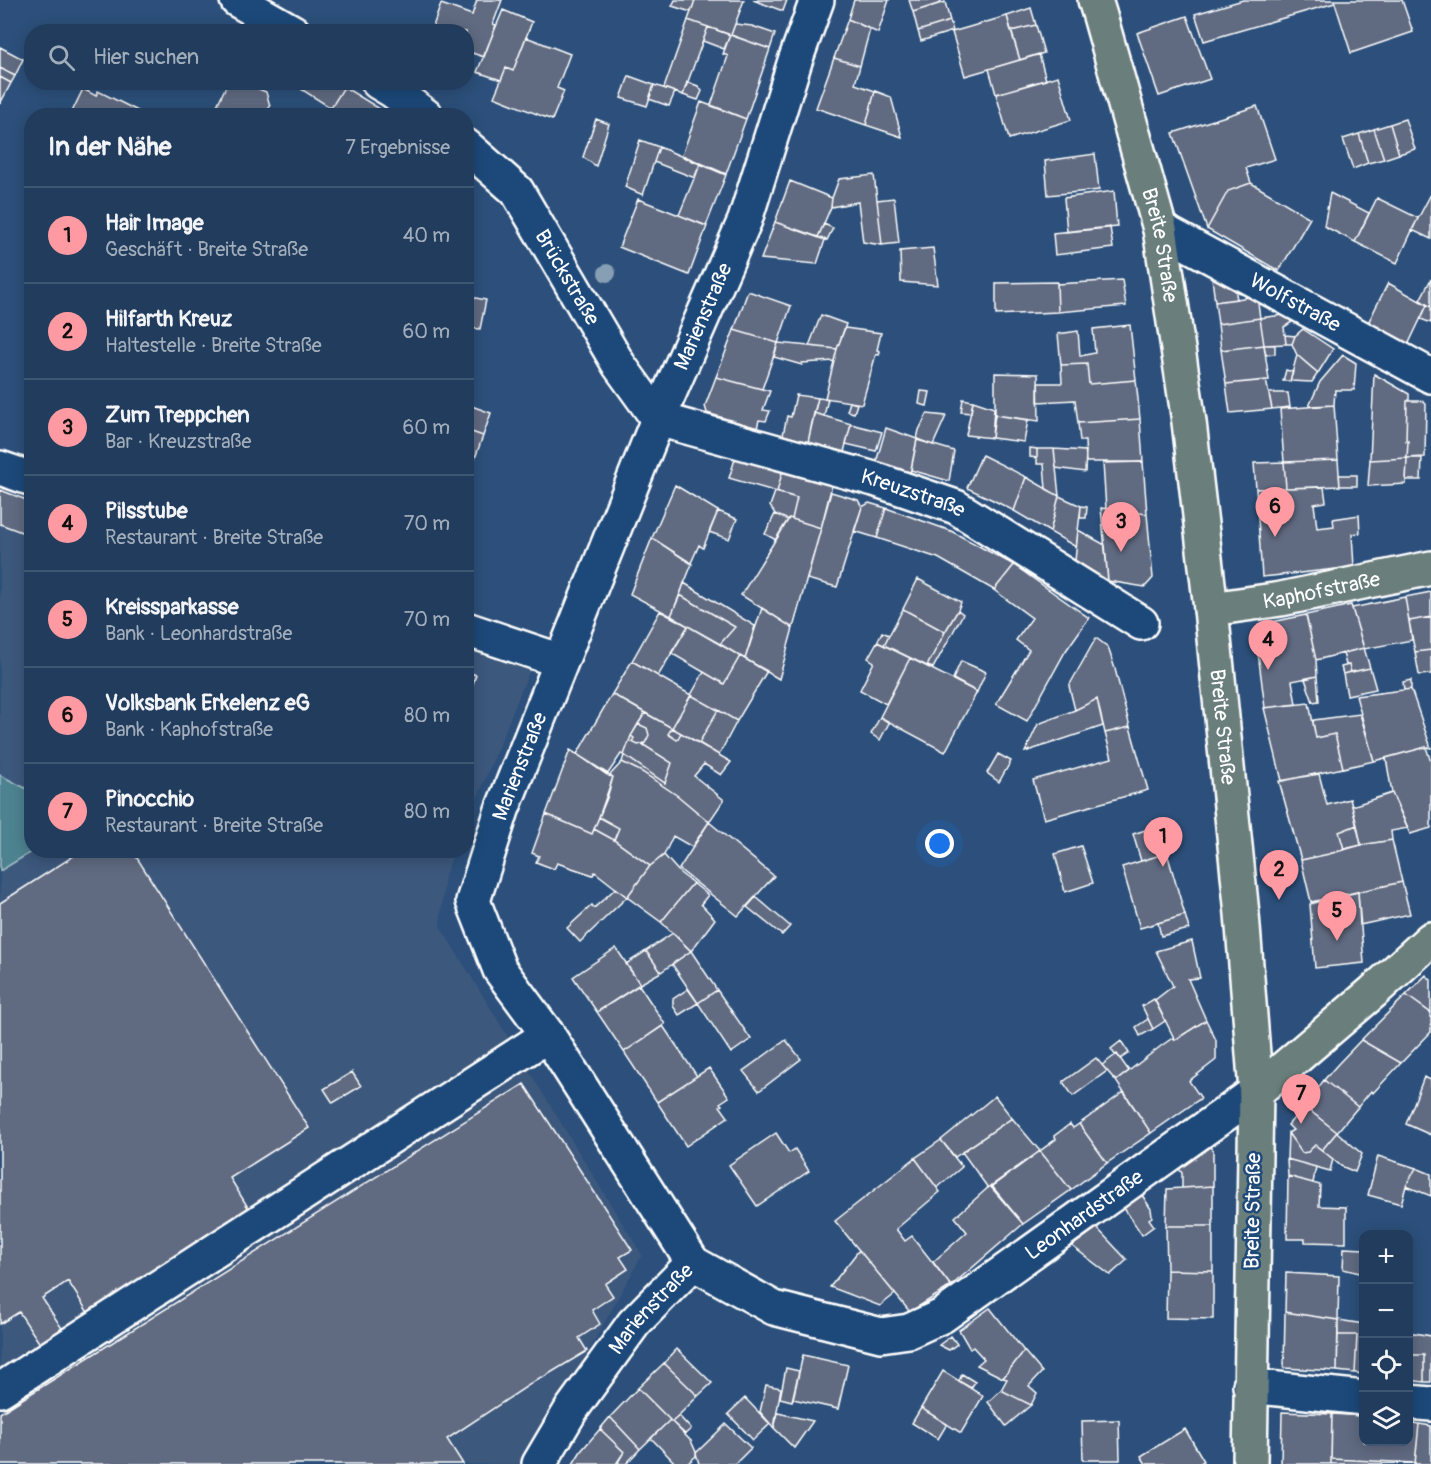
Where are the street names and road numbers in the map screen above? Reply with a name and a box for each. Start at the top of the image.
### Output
street label: Breite Straße [1136,185,1184,305]
street label: Brückstraße [529,224,607,331]
street label: Marienstraße [668,258,738,374]
street label: Wolfstraße [1245,267,1346,338]
street label: Kreuzstraße [858,463,971,524]
street label: Kaphofstraße [1261,565,1383,615]
street label: Breite Straße [1204,668,1242,787]
street label: Marienstraße [486,708,553,824]
street label: Breite Straße [1238,1152,1268,1269]
street label: Leonhardstraße [1020,1163,1149,1266]
street label: Marienstraße [602,1257,700,1360]

